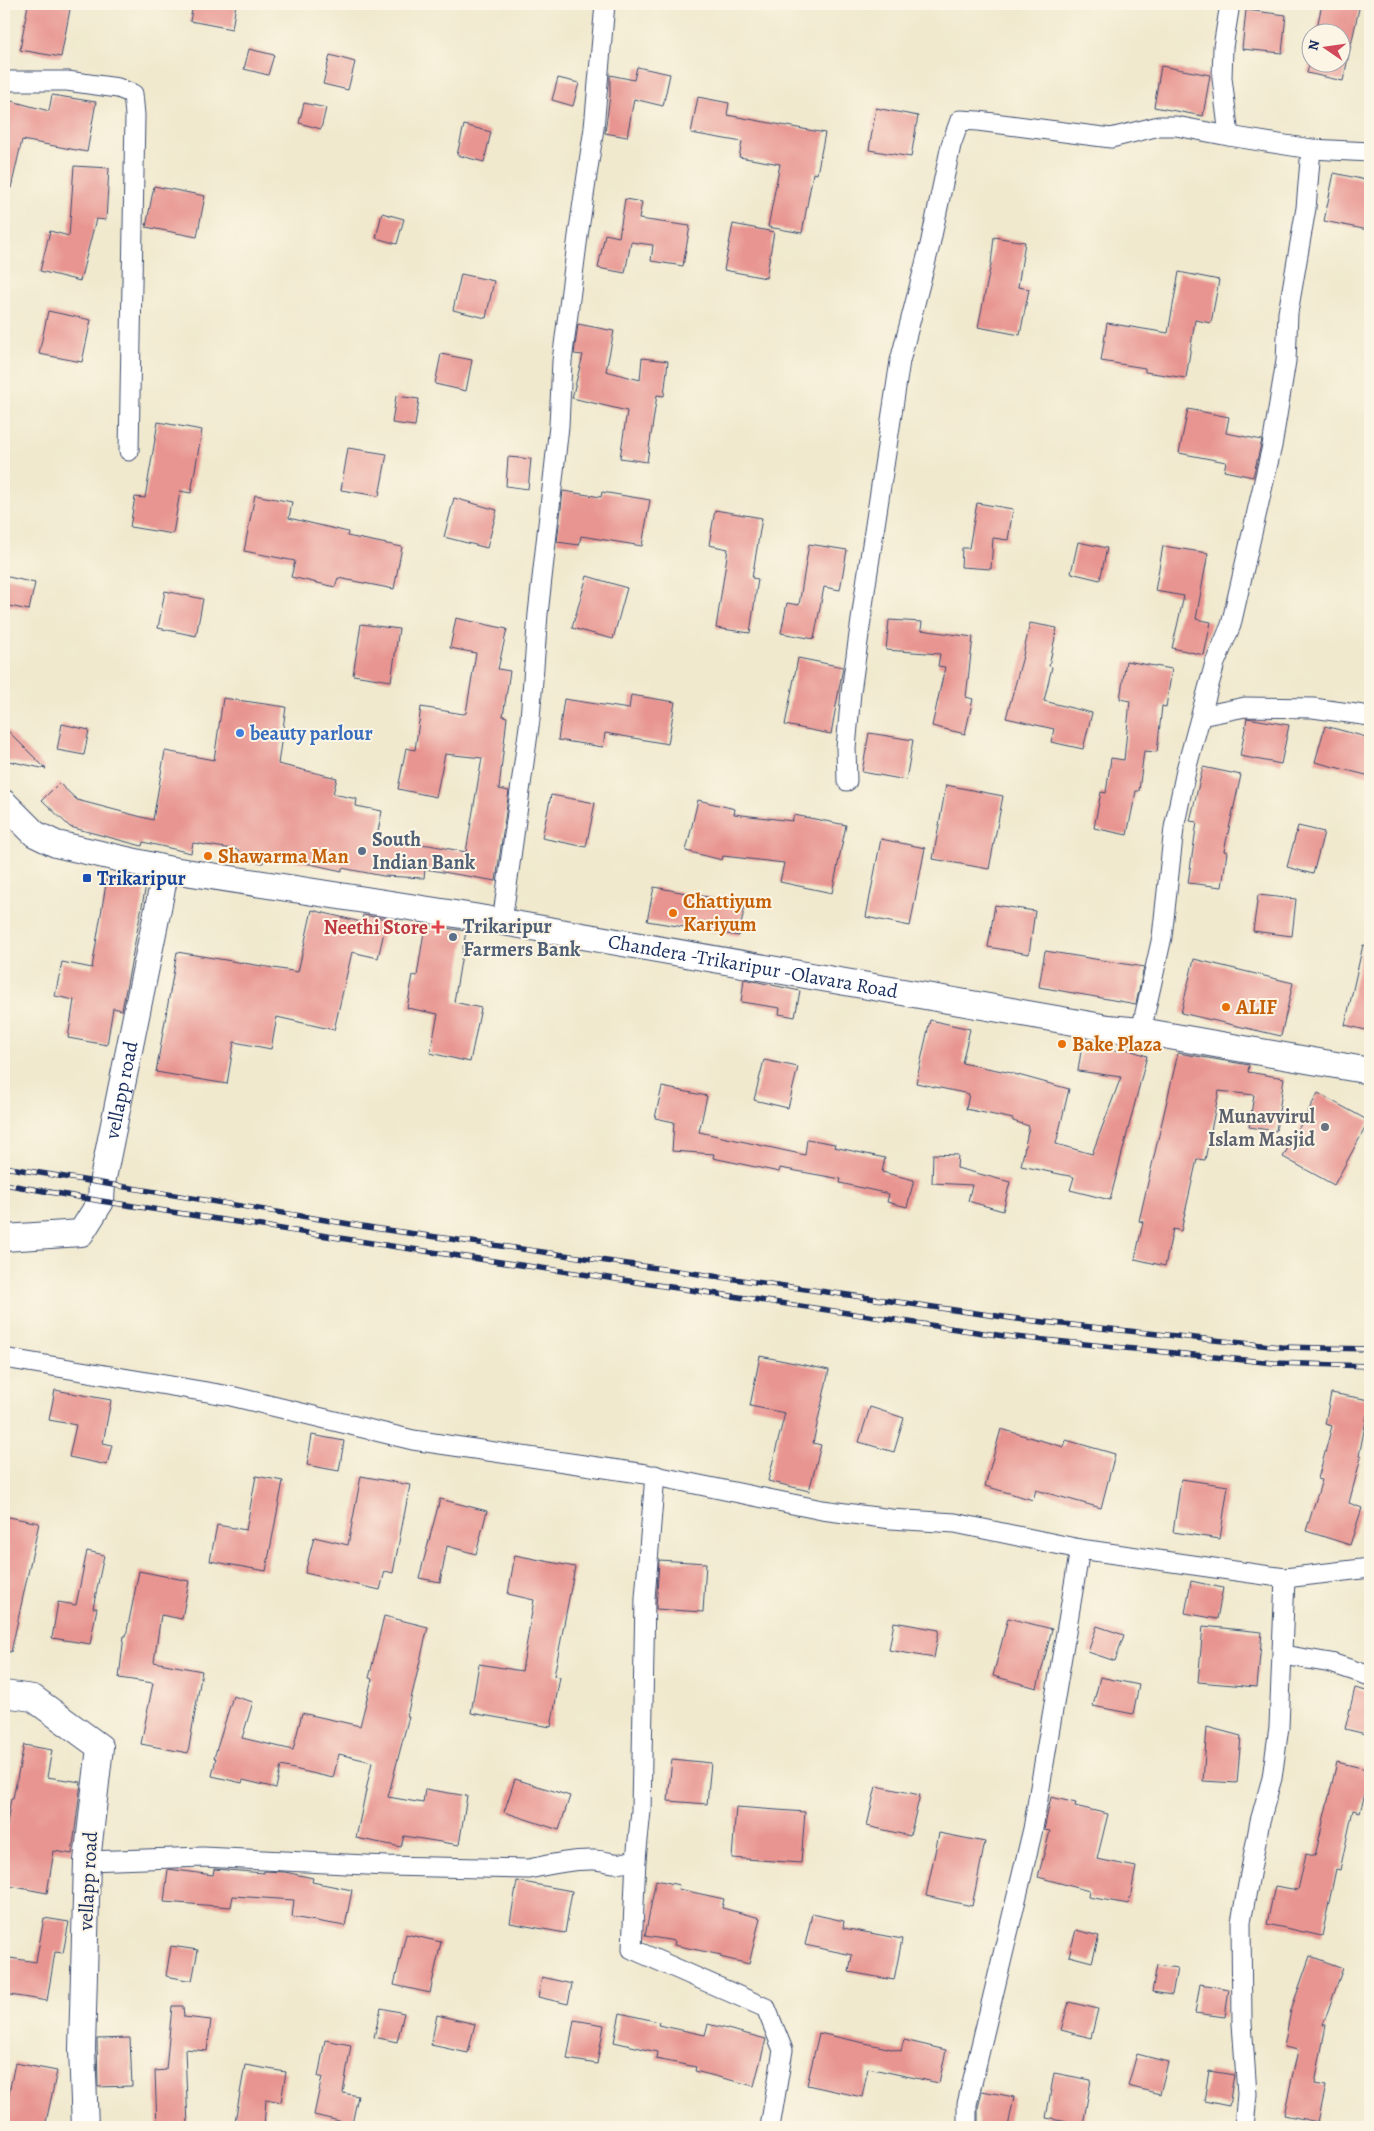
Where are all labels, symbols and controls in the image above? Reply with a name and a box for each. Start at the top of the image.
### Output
north arrow [1302,22,1352,72]
text: N [1303,38,1324,52]
place label: beauty parlour [249,720,373,747]
marker: beauty parlour [234,727,246,739]
place label: South Indian Bank [372,826,476,876]
place label: Shawarma Man [218,843,349,870]
marker: South Indian Bank [356,845,368,857]
marker: Shawarma Man [202,850,214,862]
place label: Trikaripur [97,865,186,892]
marker: Trikaripur [81,872,93,884]
place label: Chattiyum Kariyum [683,888,772,938]
marker: Chattiyum Kariyum [667,907,679,919]
place label: Trikaripur Farmers Bank [463,913,581,963]
place label: Neethi Store [324,914,428,941]
marker: Neethi Store [432,921,444,933]
street label: Chandera -Trikaripur -Olavara Road [606,927,900,1005]
marker: Trikaripur Farmers Bank [447,931,459,943]
place label: ALIF [1235,994,1277,1021]
marker: ALIF [1220,1001,1232,1013]
place label: Bake Plaza [1072,1031,1163,1058]
street label: vellapp road [98,1038,144,1142]
marker: Bake Plaza [1056,1038,1068,1050]
place label: Munavvirul Islam Masjid [1208,1103,1316,1153]
marker: Munavvirul Islam Masjid [1319,1121,1331,1133]
street label: vellapp road [72,1831,104,1932]

